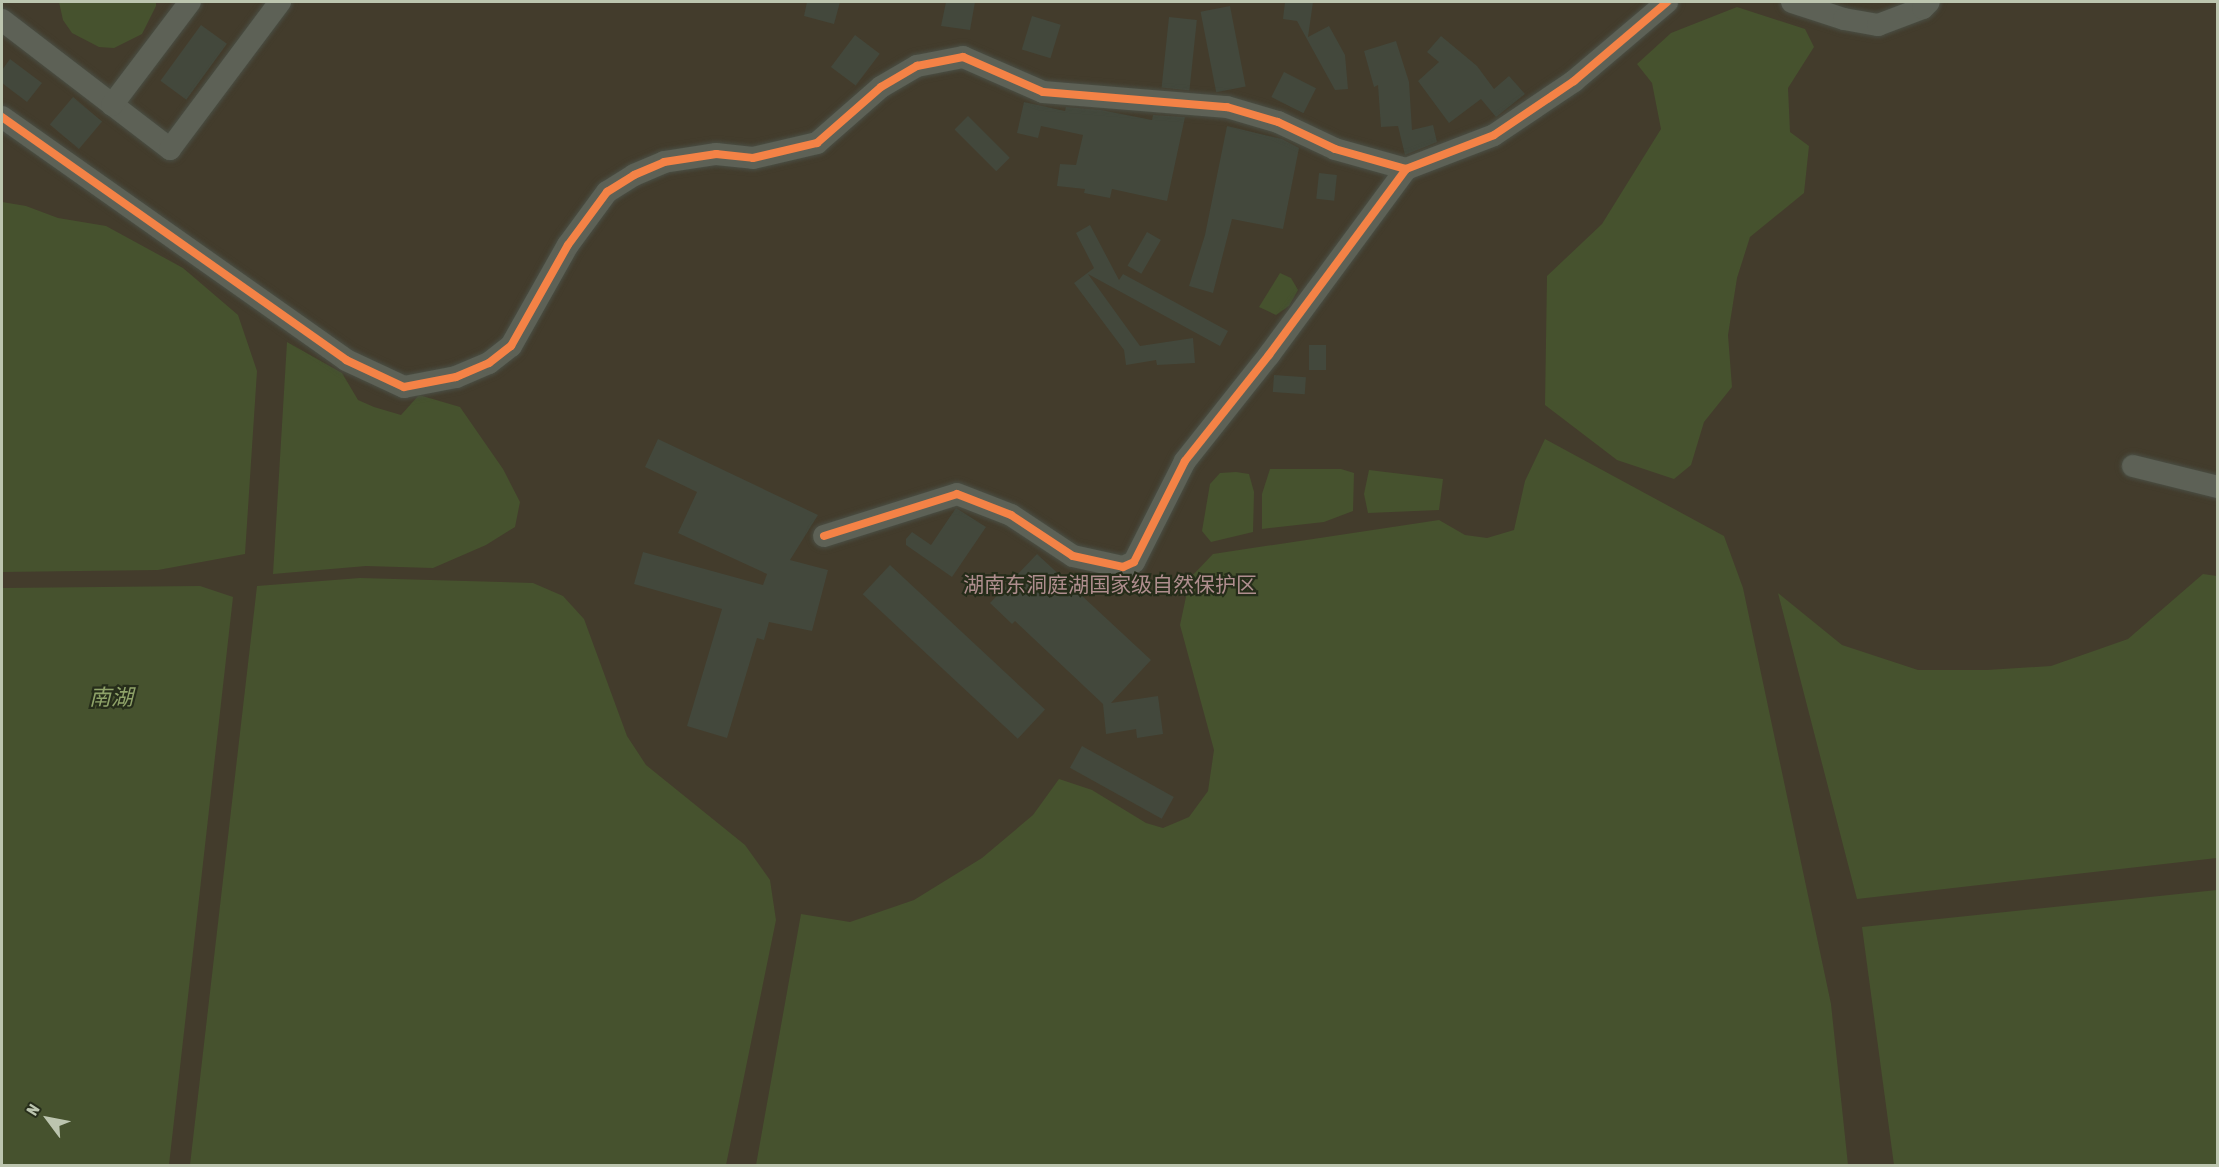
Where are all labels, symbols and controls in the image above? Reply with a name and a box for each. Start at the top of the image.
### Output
park label: 湖南东洞庭湖国家级自然保护区 [963,571,1257,597]
water label: 南湖 [89,685,133,711]
north arrow [18,1089,78,1149]
text: N [23,1101,43,1118]

